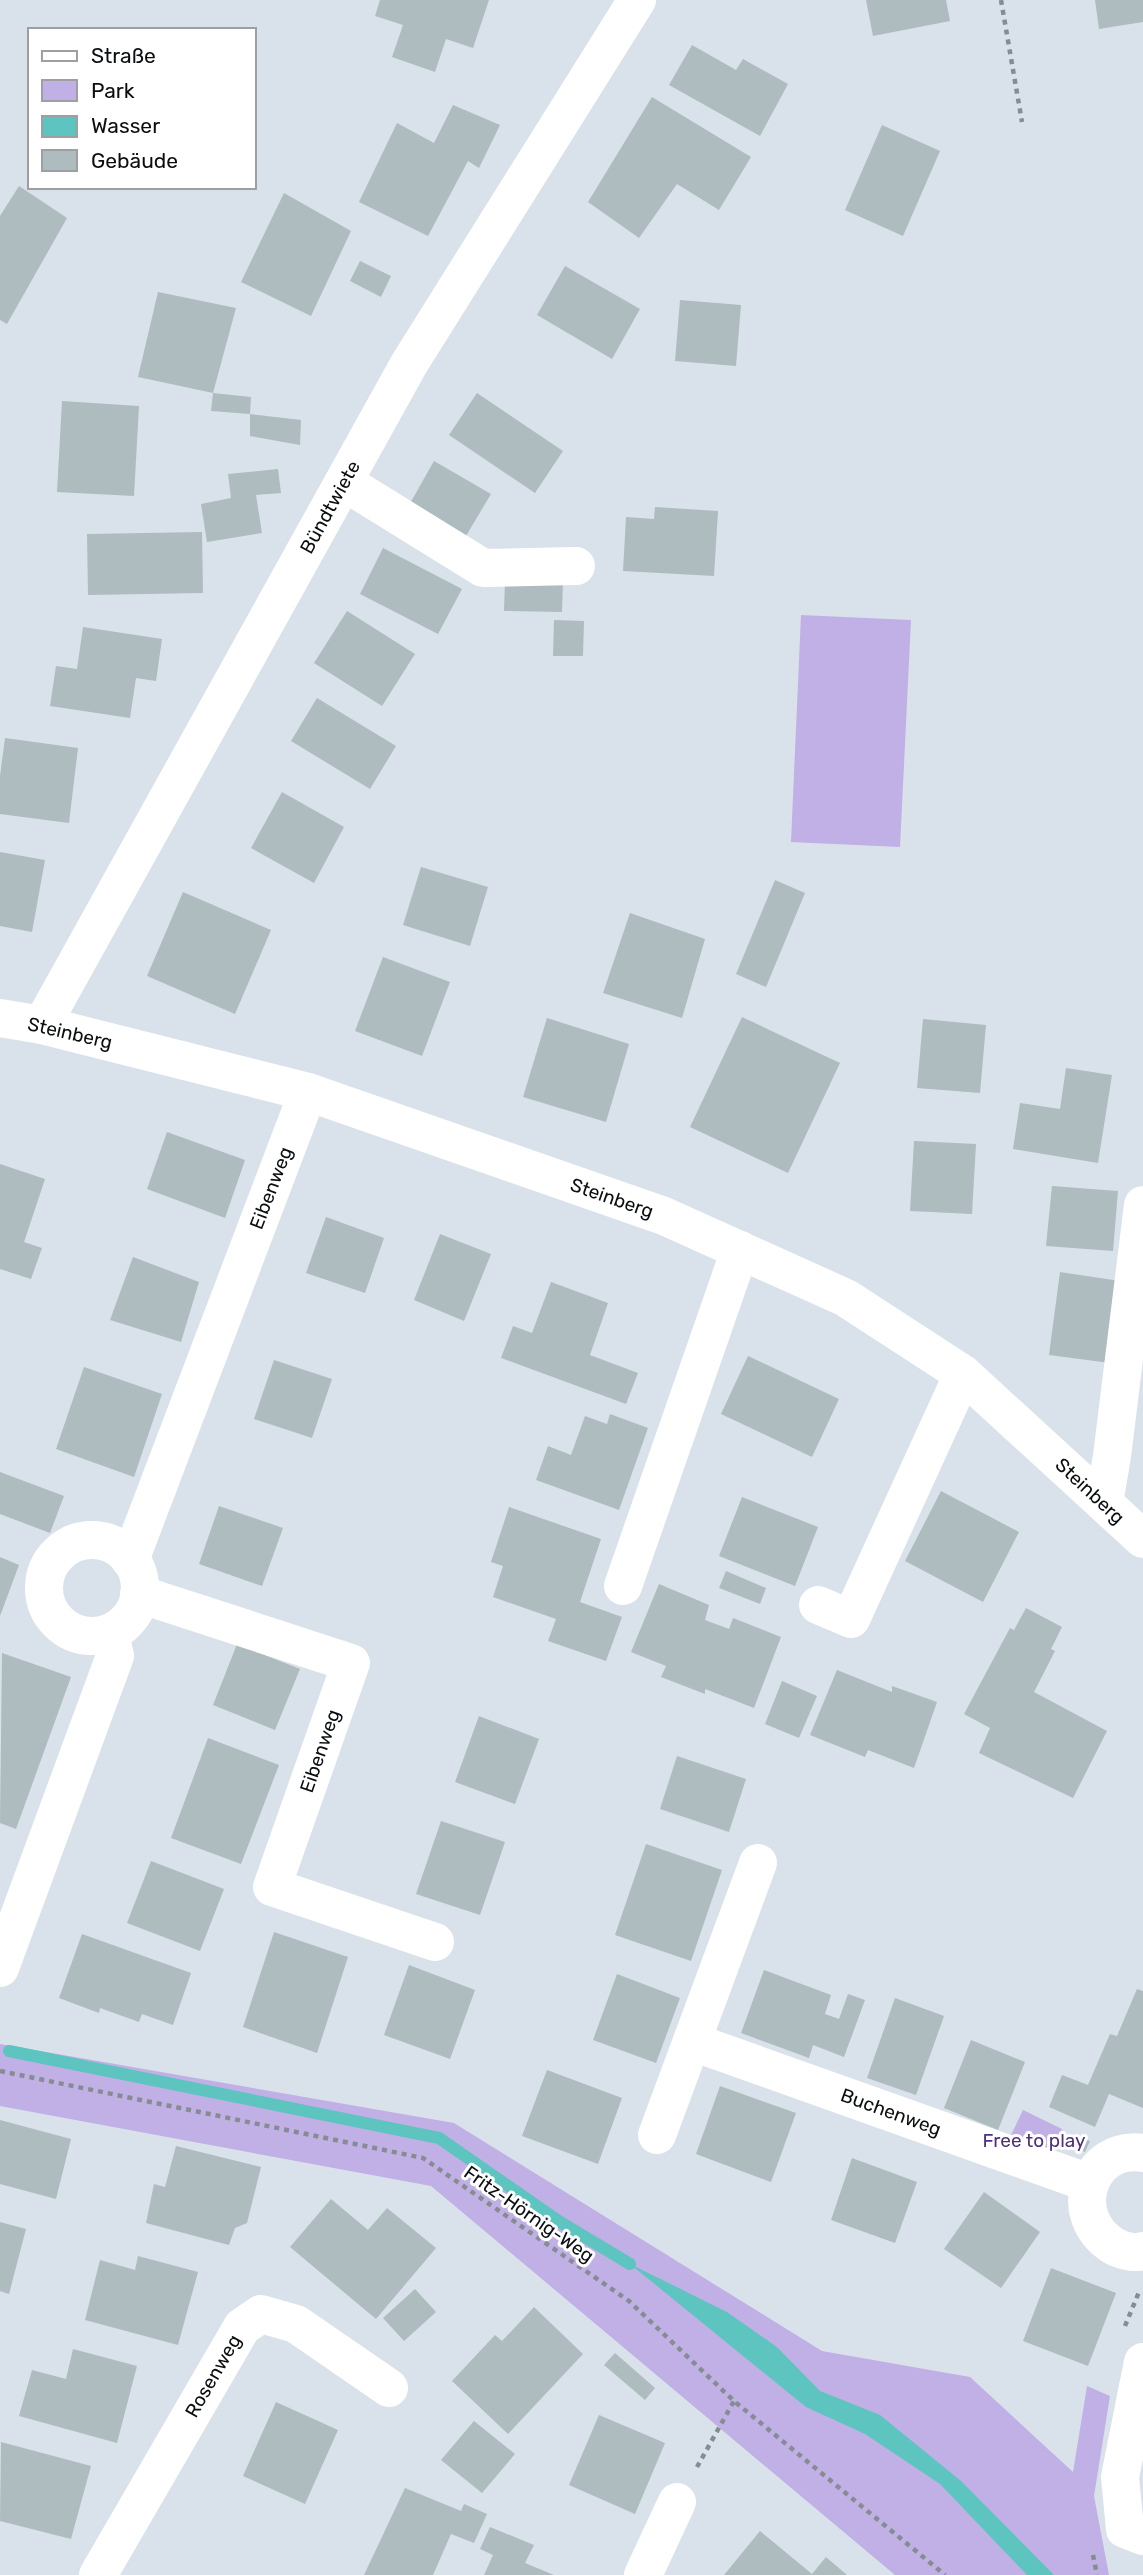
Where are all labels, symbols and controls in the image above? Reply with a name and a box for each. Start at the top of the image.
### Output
legend [28,28,256,189]
text: Straße [91,43,156,68]
text: Park [91,78,135,103]
text: Wasser [91,113,160,138]
text: Gebäude [91,148,178,173]
street label: Bündtwiete [295,456,365,558]
street label: Steinberg [25,1012,115,1054]
street label: Eibenweg [245,1144,297,1232]
street label: Steinberg [567,1173,657,1223]
street label: Steinberg [1051,1453,1129,1529]
street label: Eibenweg [295,1706,345,1796]
street label: Buchenweg [838,2083,944,2141]
park label: Free to play [982,2129,1086,2152]
street label: Fritz-Hörnig-Weg [460,2161,598,2267]
street label: Rosenweg [180,2330,246,2422]

